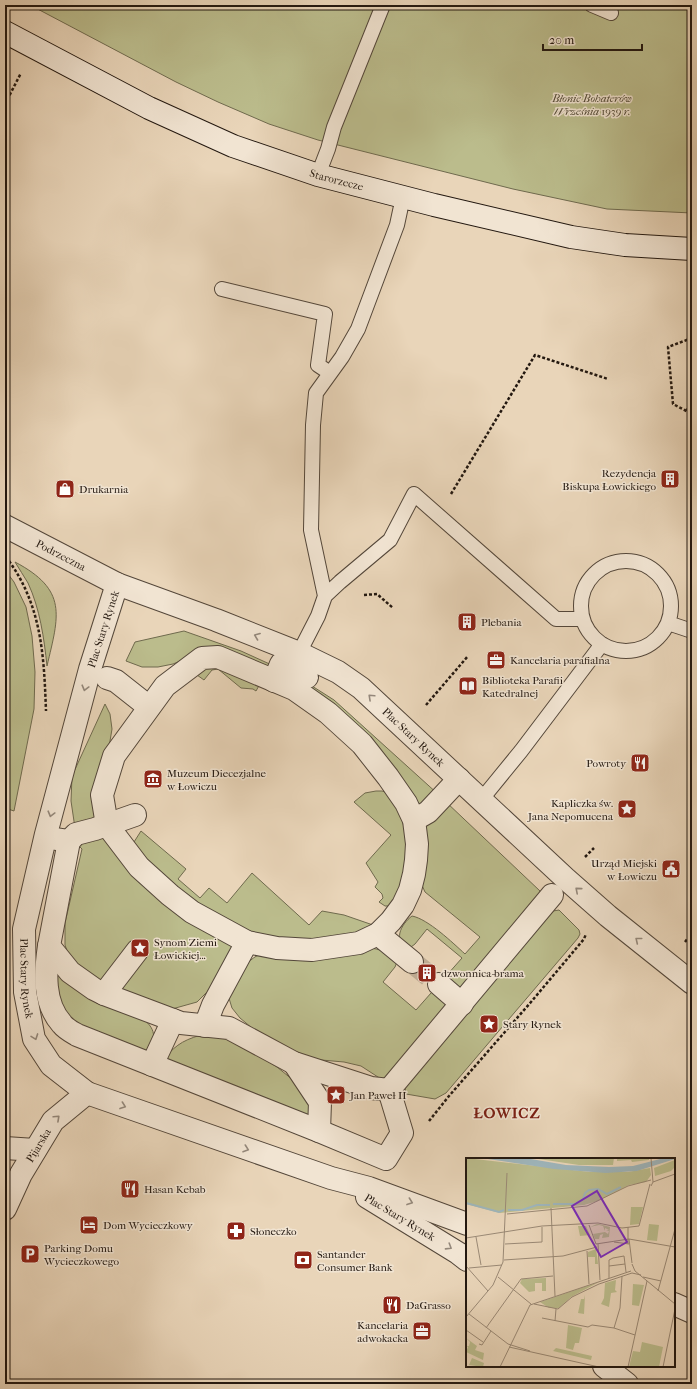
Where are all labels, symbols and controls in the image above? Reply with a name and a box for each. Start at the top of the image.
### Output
scale bar [543,26,642,52]
text: 20 m [549,33,574,47]
park label: Błonie Bohaterów Września 1939 r. [551,92,632,118]
street label: Starorzecze [308,167,365,194]
place label: Rezydencja Biskupa Łowickiego [562,467,657,493]
building icon: Rezydencja Biskupa Łowickiego [659,468,681,490]
shop icon: Drukarnia [54,478,76,500]
place label: Drukarnia [79,483,129,496]
street label: Podrzeczna [34,537,89,574]
street label: Plac Stary Rynek [85,589,122,669]
building icon: Plebania [456,611,478,633]
place label: Plebania [481,616,523,629]
one-way arrow [253,633,260,641]
office icon: Kancelaria parafialna [485,649,507,671]
place label: Kancelaria parafialna [510,654,611,667]
place label: Biblioteka Parafii Katedralnej [482,674,564,700]
library icon: Biblioteka Parafii Katedralnej [457,675,479,697]
one-way arrow [81,685,90,692]
one-way arrow [368,695,375,702]
street label: Plac Stary Rynek [379,705,447,770]
restaurant icon: Powroty [629,752,651,774]
place label: Powroty [586,757,627,770]
place label: Muzeum Diecezjalne w Łowiczu [166,767,267,793]
museum icon: Muzeum Diecezjalne w Łowiczu [142,768,164,790]
place label: Kapliczka św. Jana Nepomucena [527,797,614,823]
place icon: Kapliczka św. Jana Nepomucena [616,798,638,820]
one-way arrow [48,811,56,817]
place label: Urząd Miejski w Łowiczu [591,857,658,883]
public building icon: Urząd Miejski w Łowiczu [660,858,682,880]
one-way arrow [576,888,583,895]
place label: Synom Ziemi Łowickiej... [154,936,218,962]
place icon: Synom Ziemi Łowickiej... [129,937,151,959]
street label: Plac Stary Rynek [17,938,36,1020]
one-way arrow [635,938,642,945]
building icon: dzwonnica-brama [416,962,438,984]
place label: dzwonnica-brama [441,967,525,980]
place icon: Stary Rynek [478,1013,500,1035]
place label: Stary Rynek [503,1018,562,1031]
one-way arrow [30,1034,39,1041]
place icon: Jan Paweł II [325,1084,347,1106]
place label: Jan Paweł II [349,1089,407,1102]
one-way arrow [120,1102,127,1110]
district label: ŁOWICZ [473,1104,541,1122]
one-way arrow [52,1116,60,1123]
street label: Pijarska [24,1125,54,1165]
one-way arrow [243,1144,250,1153]
inset map [466,1158,675,1367]
restaurant icon: Hasan Kebab [119,1178,141,1200]
place label: Hasan Kebab [144,1183,206,1196]
street label: Plac Stary Rynek [362,1191,438,1244]
one-way arrow [406,1198,413,1206]
hotel icon: Dom Wycieczkowy [78,1214,100,1236]
place label: Dom Wycieczkowy [103,1219,194,1232]
pharmacy icon: Słoneczko [225,1220,247,1242]
place label: Słoneczko [250,1225,297,1238]
place label: Parking Domu Wycieczkowego [43,1242,119,1268]
one-way arrow [445,1242,452,1250]
parking icon: Parking Domu Wycieczkowego [19,1243,41,1265]
place label: Santander Consumer Bank [317,1248,393,1274]
bank icon: Santander Consumer Bank [292,1249,314,1271]
restaurant icon: DaGrasso [381,1294,403,1316]
place label: DaGrasso [406,1299,451,1312]
place label: Kancelaria adwokacka [357,1319,409,1345]
office icon: Kancelaria adwokacka [411,1320,433,1342]

